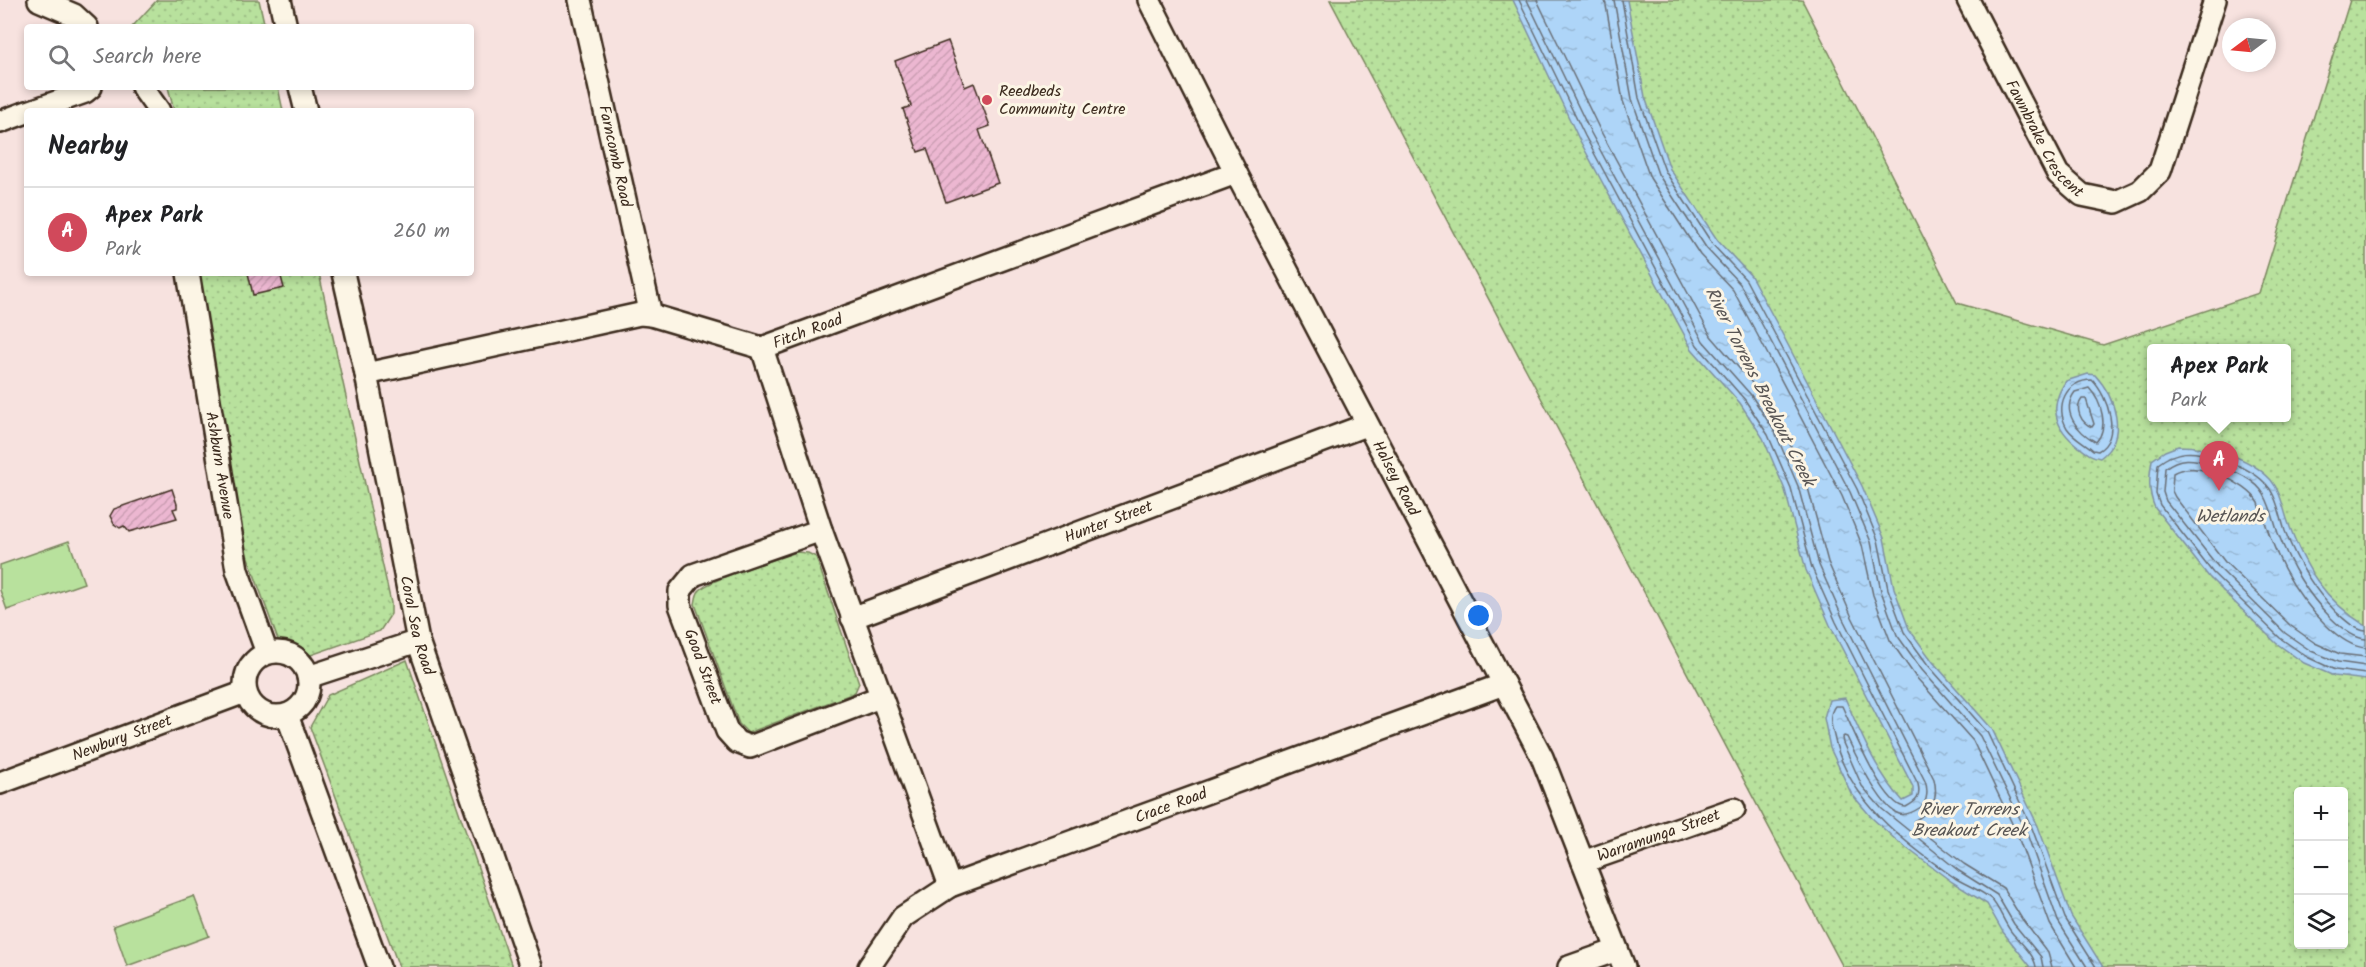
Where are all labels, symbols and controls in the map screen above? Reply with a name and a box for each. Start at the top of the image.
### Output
north arrow [2222,18,2276,72]
search box [24,24,474,90]
text: Search here [93,40,201,75]
icon: search [45,41,78,74]
street label: Fawnbrake Crescent [1999,75,2090,204]
place label: Reedbeds Community Centre [999,79,1125,122]
marker: Reedbeds Community Centre [980,93,994,107]
street label: Farncomb Road [592,103,639,210]
text: Nearby [48,126,128,168]
text: Apex Park [105,199,202,234]
text: A [61,216,74,248]
text: 260 m [393,216,450,248]
text: Park [105,234,141,266]
water label: River Torrens Breakout Creek [1696,282,1823,494]
street label: Fitch Road [769,306,847,355]
popup [2147,344,2291,422]
text: Apex Park [2170,350,2268,385]
text: Park [2170,385,2207,417]
street label: Ashburn Avenue [199,410,241,521]
street label: Halsey Road [1366,436,1426,521]
pin: A [2200,442,2238,491]
street label: Hunter Street [1061,493,1157,550]
water label: Wetlands [2196,503,2266,532]
street label: Coral Sea Road [393,573,442,679]
your location [1464,601,1493,630]
street label: Good Street [677,625,729,709]
street label: Newbury Street [68,707,176,768]
street label: Crace Road [1131,780,1212,830]
map controls [2294,787,2348,949]
button: + [2294,787,2348,841]
water label: River Torrens Breakout Creek [1912,796,2029,846]
street label: Warramunga Street [1593,802,1724,869]
button: − [2294,841,2348,895]
button: layers [2294,895,2348,949]

